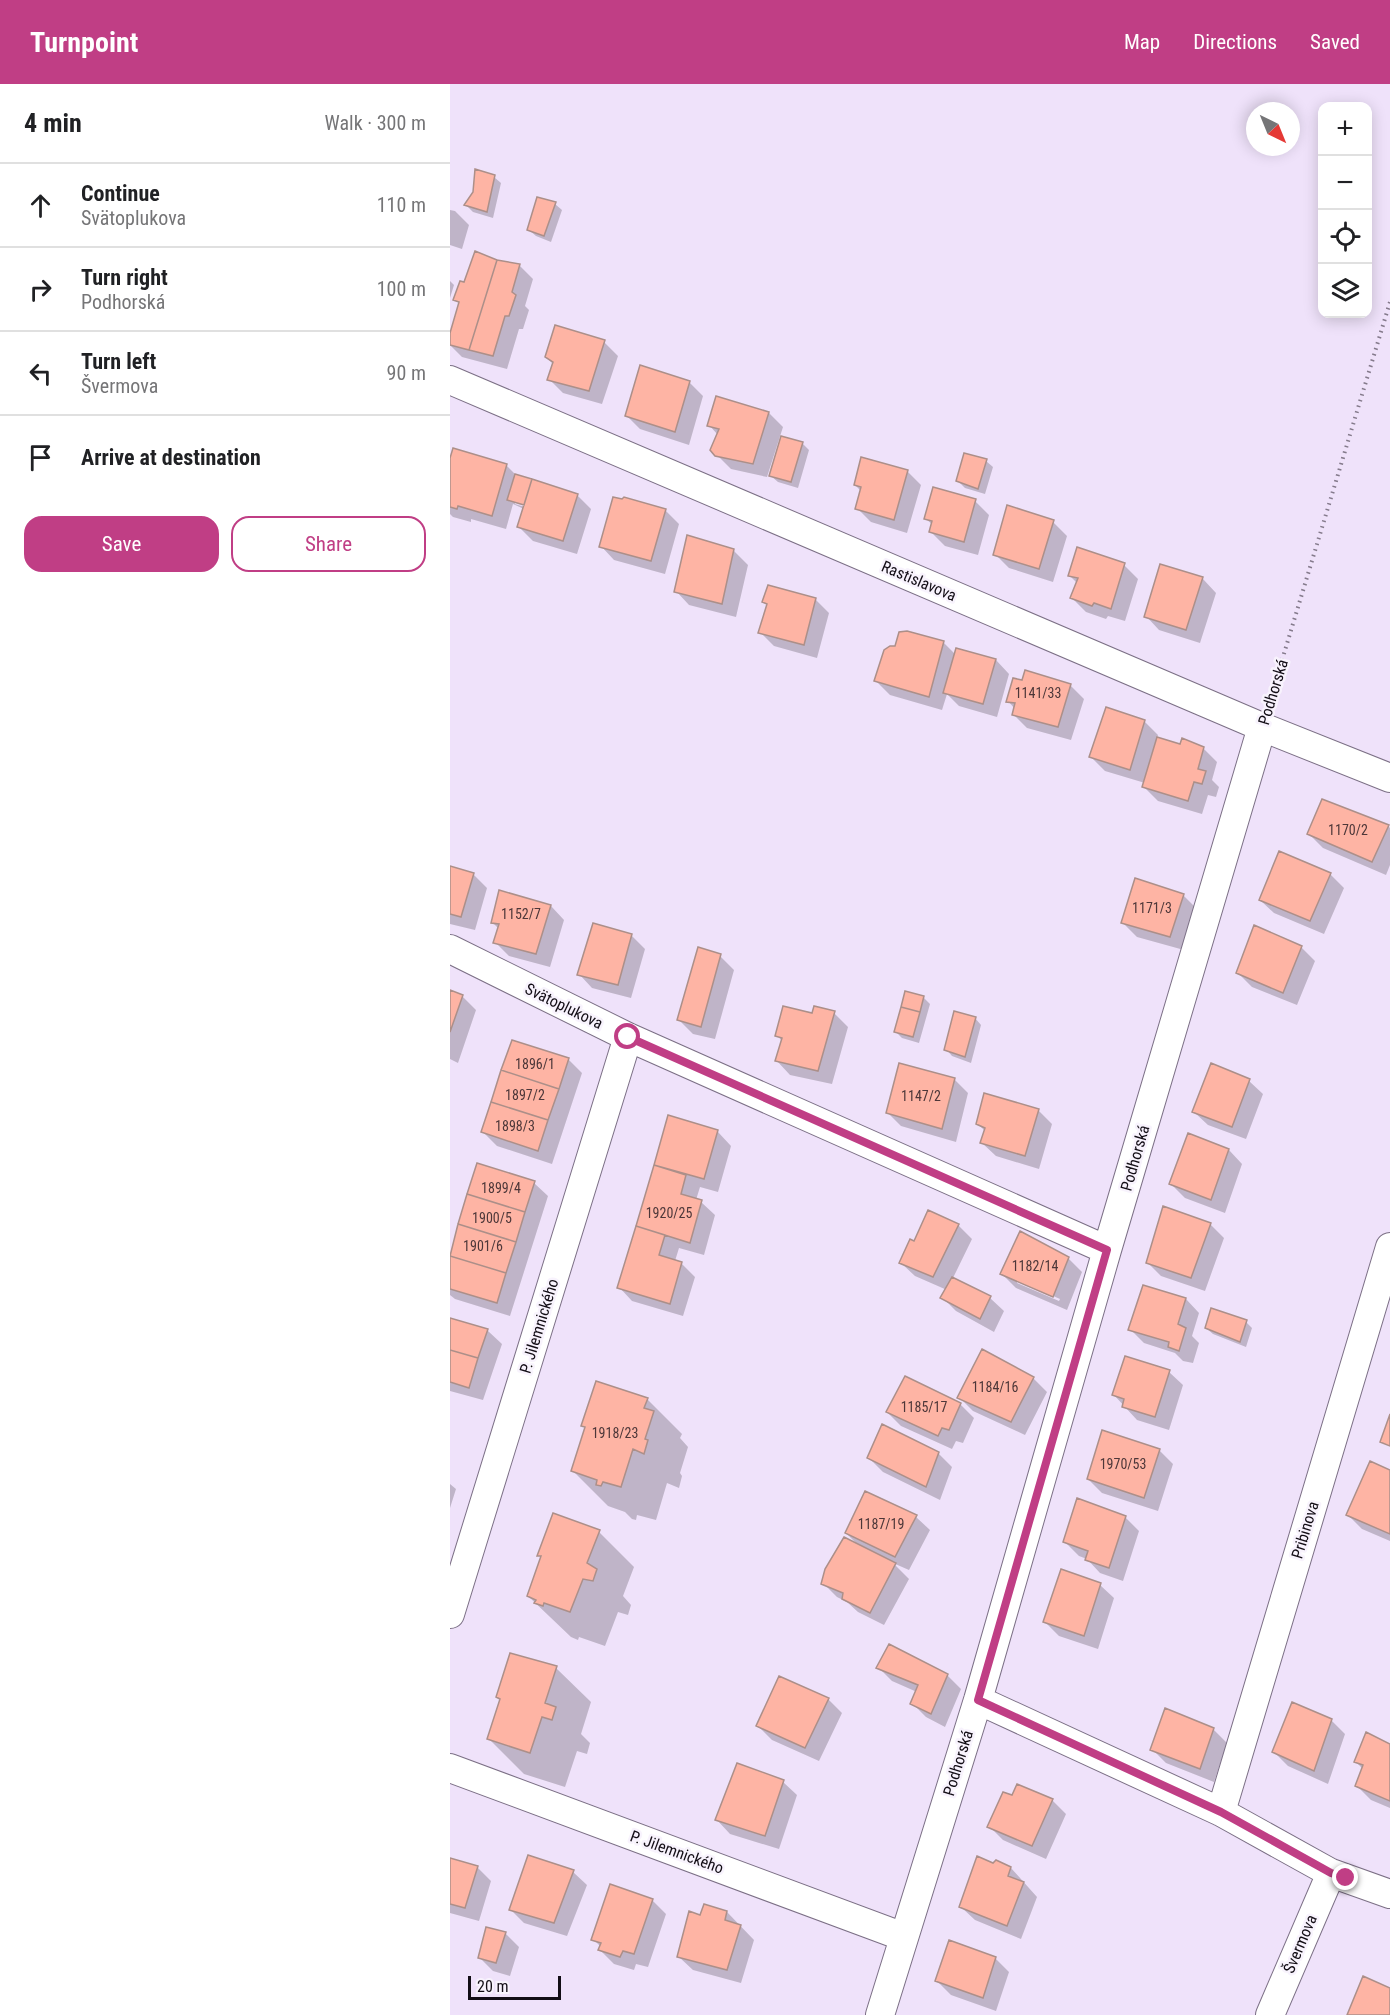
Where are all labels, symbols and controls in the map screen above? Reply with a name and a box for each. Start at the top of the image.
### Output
text: Turnpoint [30,26,138,59]
text: Map [1124,30,1160,54]
text: Directions [1193,30,1277,54]
text: Saved [1310,30,1360,54]
north arrow [1246,102,1300,156]
map controls [1318,102,1372,318]
button: + [1318,102,1372,156]
text: 4 min [24,108,82,138]
text: Walk · 300 m [325,111,426,135]
button: − [1318,156,1372,210]
text: Continue [81,181,160,206]
icon: ahead [24,189,57,222]
text: 110 m [377,193,426,217]
text: Svätoplukova [81,206,186,230]
button: locate [1318,210,1372,264]
button: layers [1318,264,1372,318]
text: Turn right [81,265,168,290]
icon: right [24,273,57,306]
text: 100 m [377,277,426,301]
text: Podhorská [81,290,165,314]
text: Turn left [81,349,156,374]
icon: left [24,357,57,390]
text: 90 m [387,361,426,385]
text: Švermova [81,374,158,398]
icon: arrive [24,441,57,474]
text: Arrive at destination [81,445,261,470]
button: Save [24,516,219,572]
button: Share [231,516,426,572]
street label: Rastislavova [879,557,959,605]
street label: Podhorská [1254,657,1292,727]
house number: 1141/33 [1015,685,1061,701]
house number: 1170/2 [1328,822,1368,838]
house number: 1171/3 [1132,900,1172,916]
house number: 1152/7 [501,906,541,922]
street label: Svätoplukova [522,979,606,1033]
route start [614,1023,640,1049]
house number: 1896/1 [515,1056,555,1072]
house number: 1897/2 [505,1087,545,1103]
house number: 1147/2 [901,1088,941,1104]
house number: 1898/3 [495,1118,535,1134]
street label: Podhorská [1117,1123,1153,1193]
house number: 1899/4 [481,1180,521,1196]
house number: 1920/25 [646,1205,692,1221]
house number: 1900/5 [472,1210,512,1226]
house number: 1901/6 [463,1238,503,1254]
house number: 1182/14 [1012,1258,1058,1274]
street label: P. Jilemnického [516,1276,562,1376]
house number: 1184/16 [972,1379,1018,1395]
house number: 1185/17 [901,1399,947,1415]
house number: 1918/23 [592,1425,638,1441]
house number: 1970/53 [1100,1456,1146,1472]
street label: Pribinova [1287,1499,1323,1561]
house number: 1187/19 [858,1516,904,1532]
street label: Podhorská [939,1728,977,1798]
street label: P. Jilemnického [628,1826,726,1878]
route end [1332,1864,1358,1890]
street label: Švermova [1279,1912,1321,1976]
scale bar [468,1973,561,2000]
text: 20 m [477,1977,509,1996]

